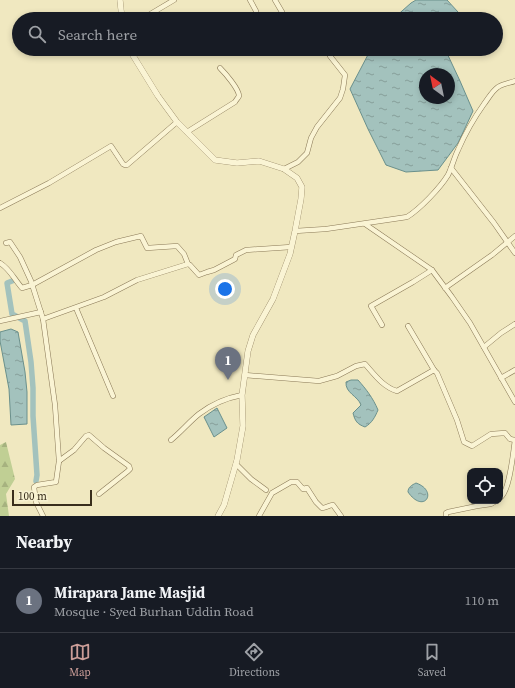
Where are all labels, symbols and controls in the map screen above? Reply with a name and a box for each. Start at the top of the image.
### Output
search box [12,12,503,56]
icon: search [26,23,48,45]
text: Search here [58,24,137,45]
north arrow [419,68,455,104]
your location [215,279,235,299]
pin: 1 [215,347,241,380]
map controls [467,468,503,504]
button: locate [467,468,503,504]
scale bar [12,488,92,507]
text: 100 m [18,489,47,504]
text: Nearby [16,530,72,554]
text: Mirapara Jame Masjid [54,582,205,603]
text: 1 [25,592,33,609]
text: 110 m [465,592,499,609]
text: Mosque · Syed Burhan Uddin Road [54,603,254,620]
tab: Map [69,641,91,680]
tab: Directions [229,641,280,680]
tab: Saved [418,641,446,680]

